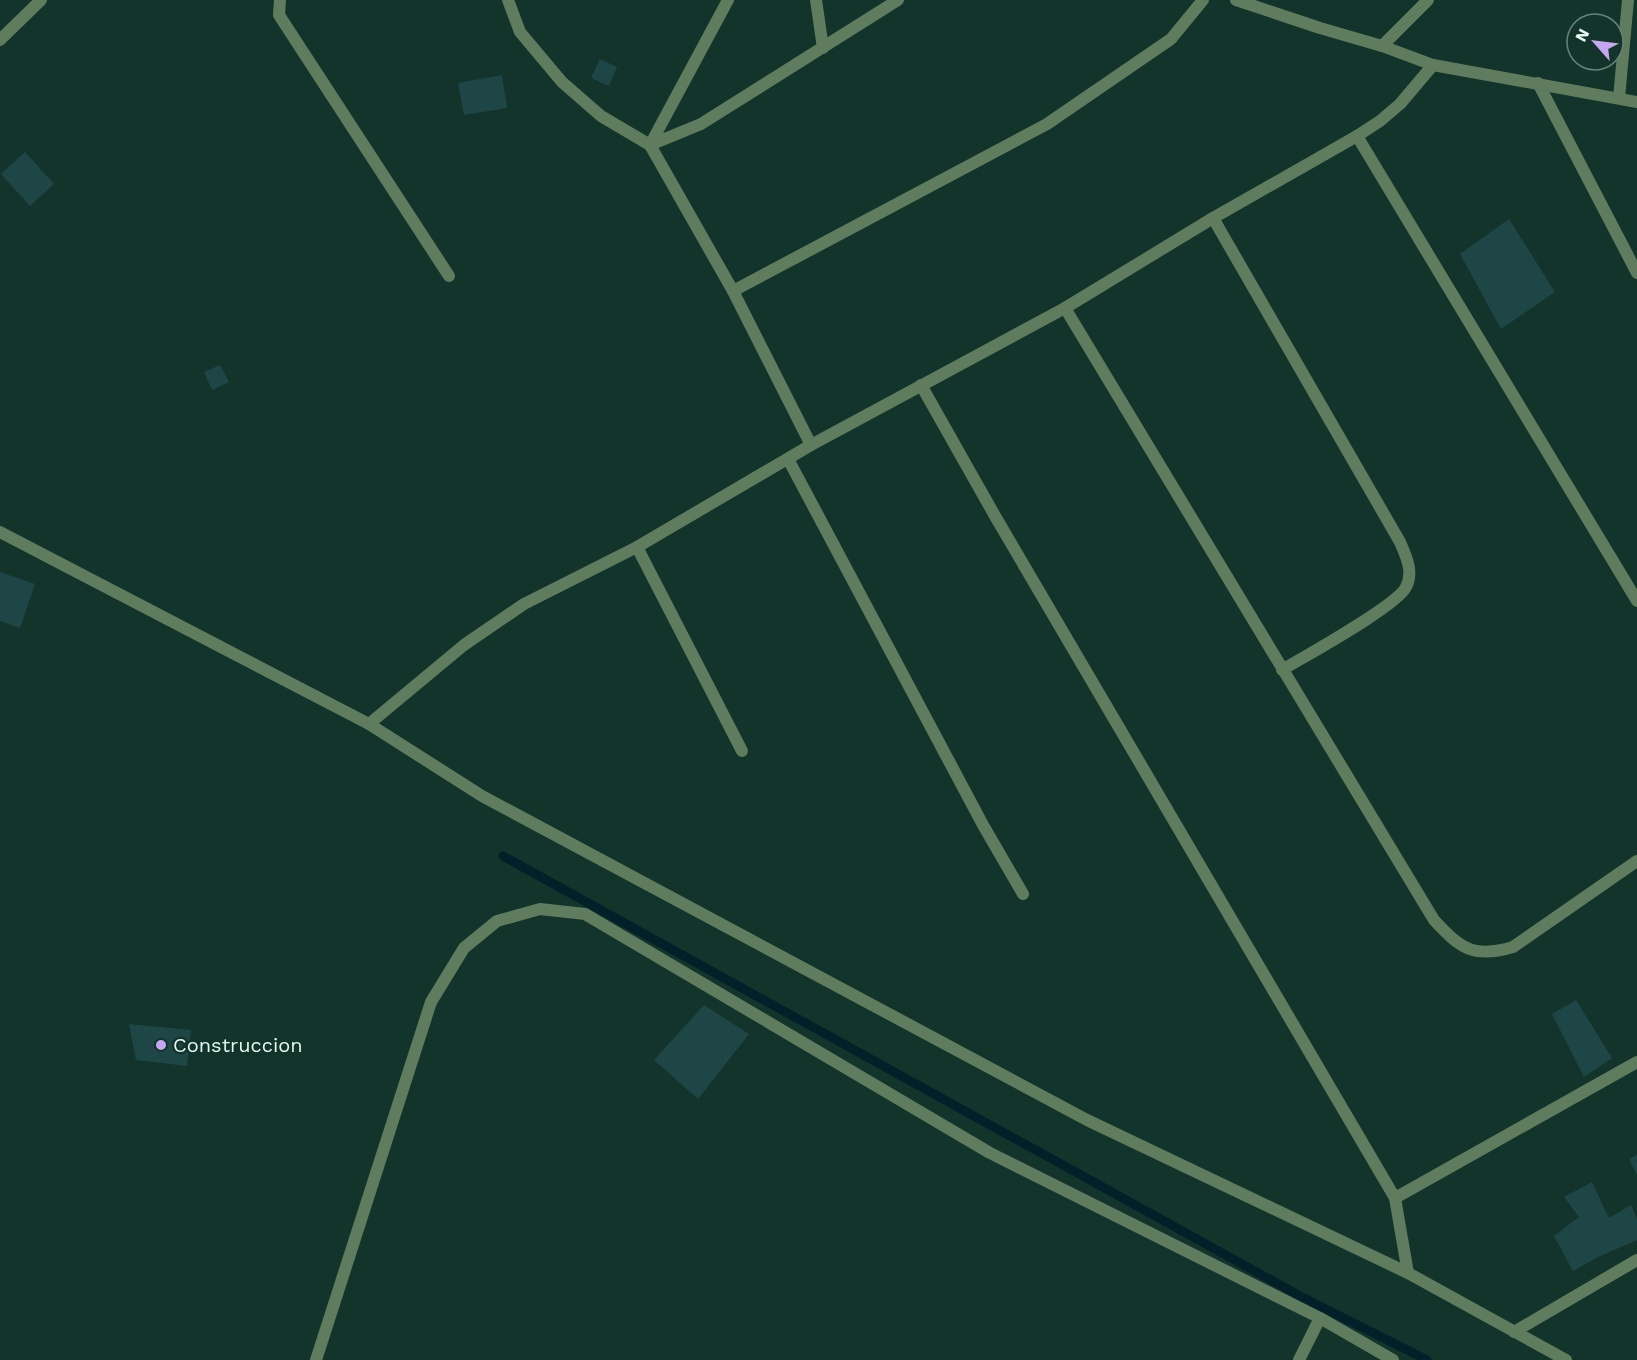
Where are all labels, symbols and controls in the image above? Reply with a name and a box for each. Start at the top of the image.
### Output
north arrow [1565,12,1625,72]
text: N [1571,25,1593,45]
place label: Construccion [173,1033,303,1057]
marker: Construccion [154,1038,168,1052]

